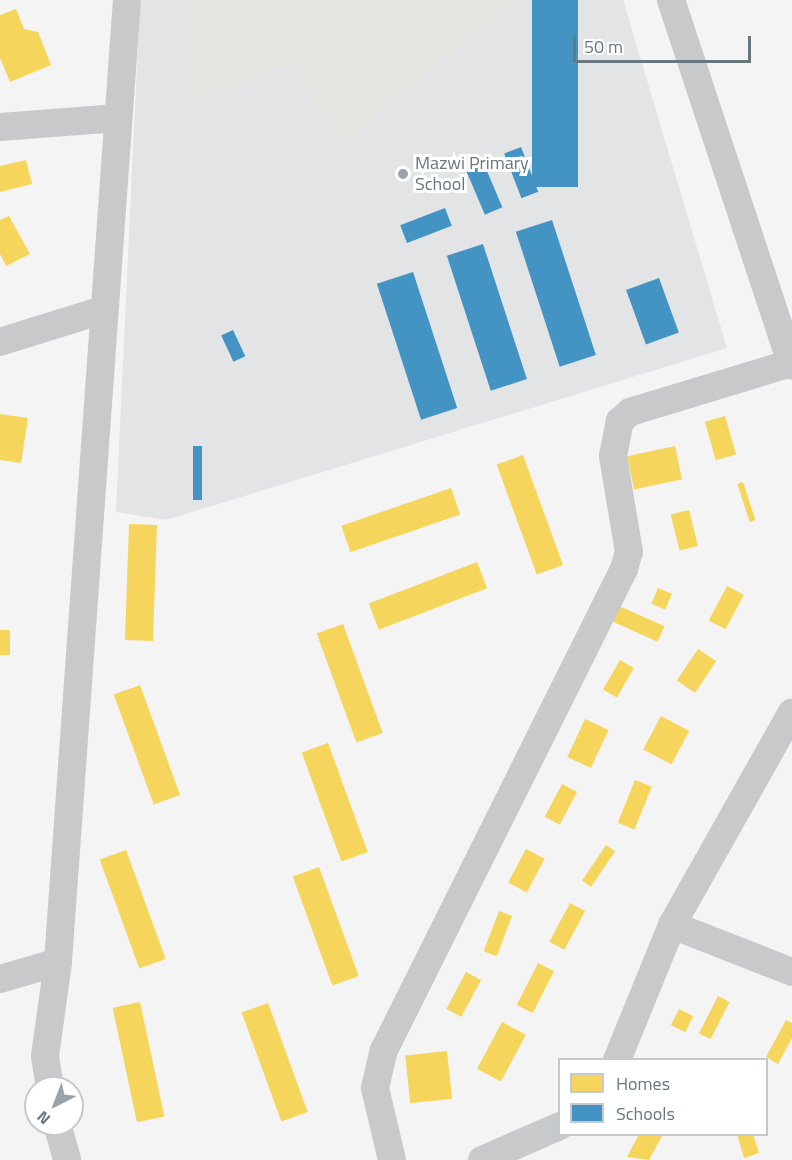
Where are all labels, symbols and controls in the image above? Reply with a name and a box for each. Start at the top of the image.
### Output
scale bar [576,24,754,62]
text: 50 m [584,33,623,60]
place label: Mazwi Primary School [415,153,529,195]
marker: Mazwi Primary School [396,167,410,181]
legend [558,1058,768,1136]
text: Homes [616,1070,670,1097]
north arrow [24,1076,84,1136]
text: Schools [616,1100,675,1127]
text: N [31,1105,55,1131]

